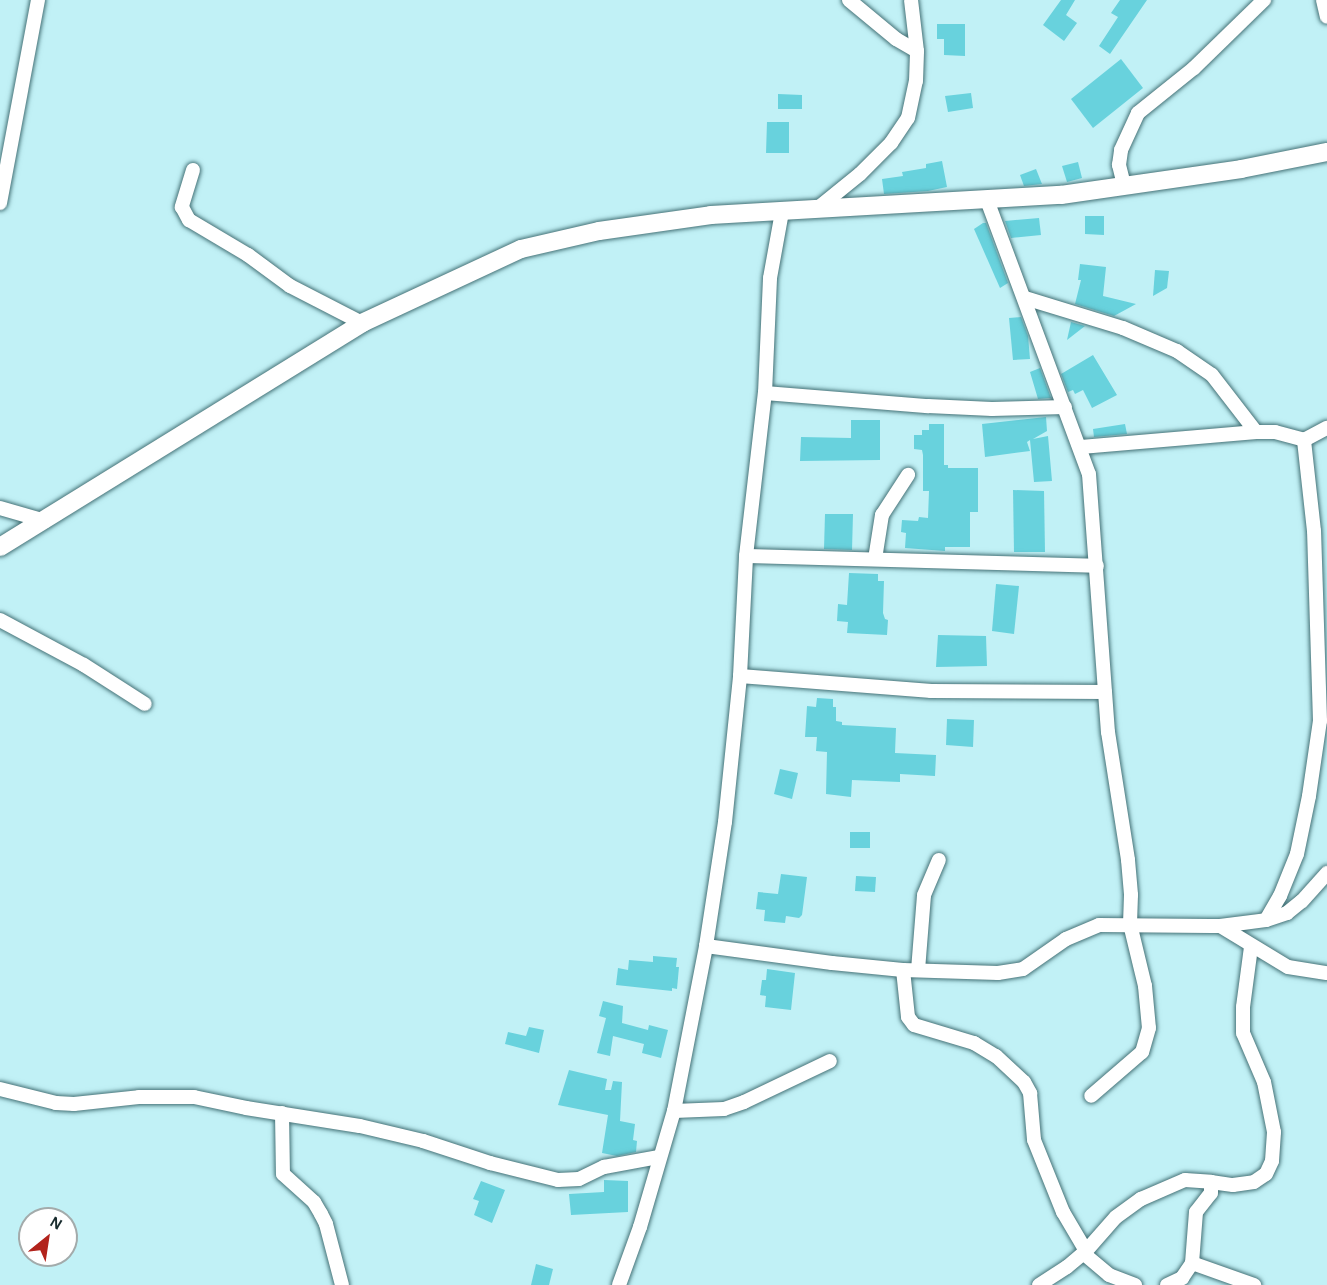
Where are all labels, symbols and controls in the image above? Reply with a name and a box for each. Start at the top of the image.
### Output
north arrow [18,1207,78,1267]
text: N [47,1213,65,1233]

